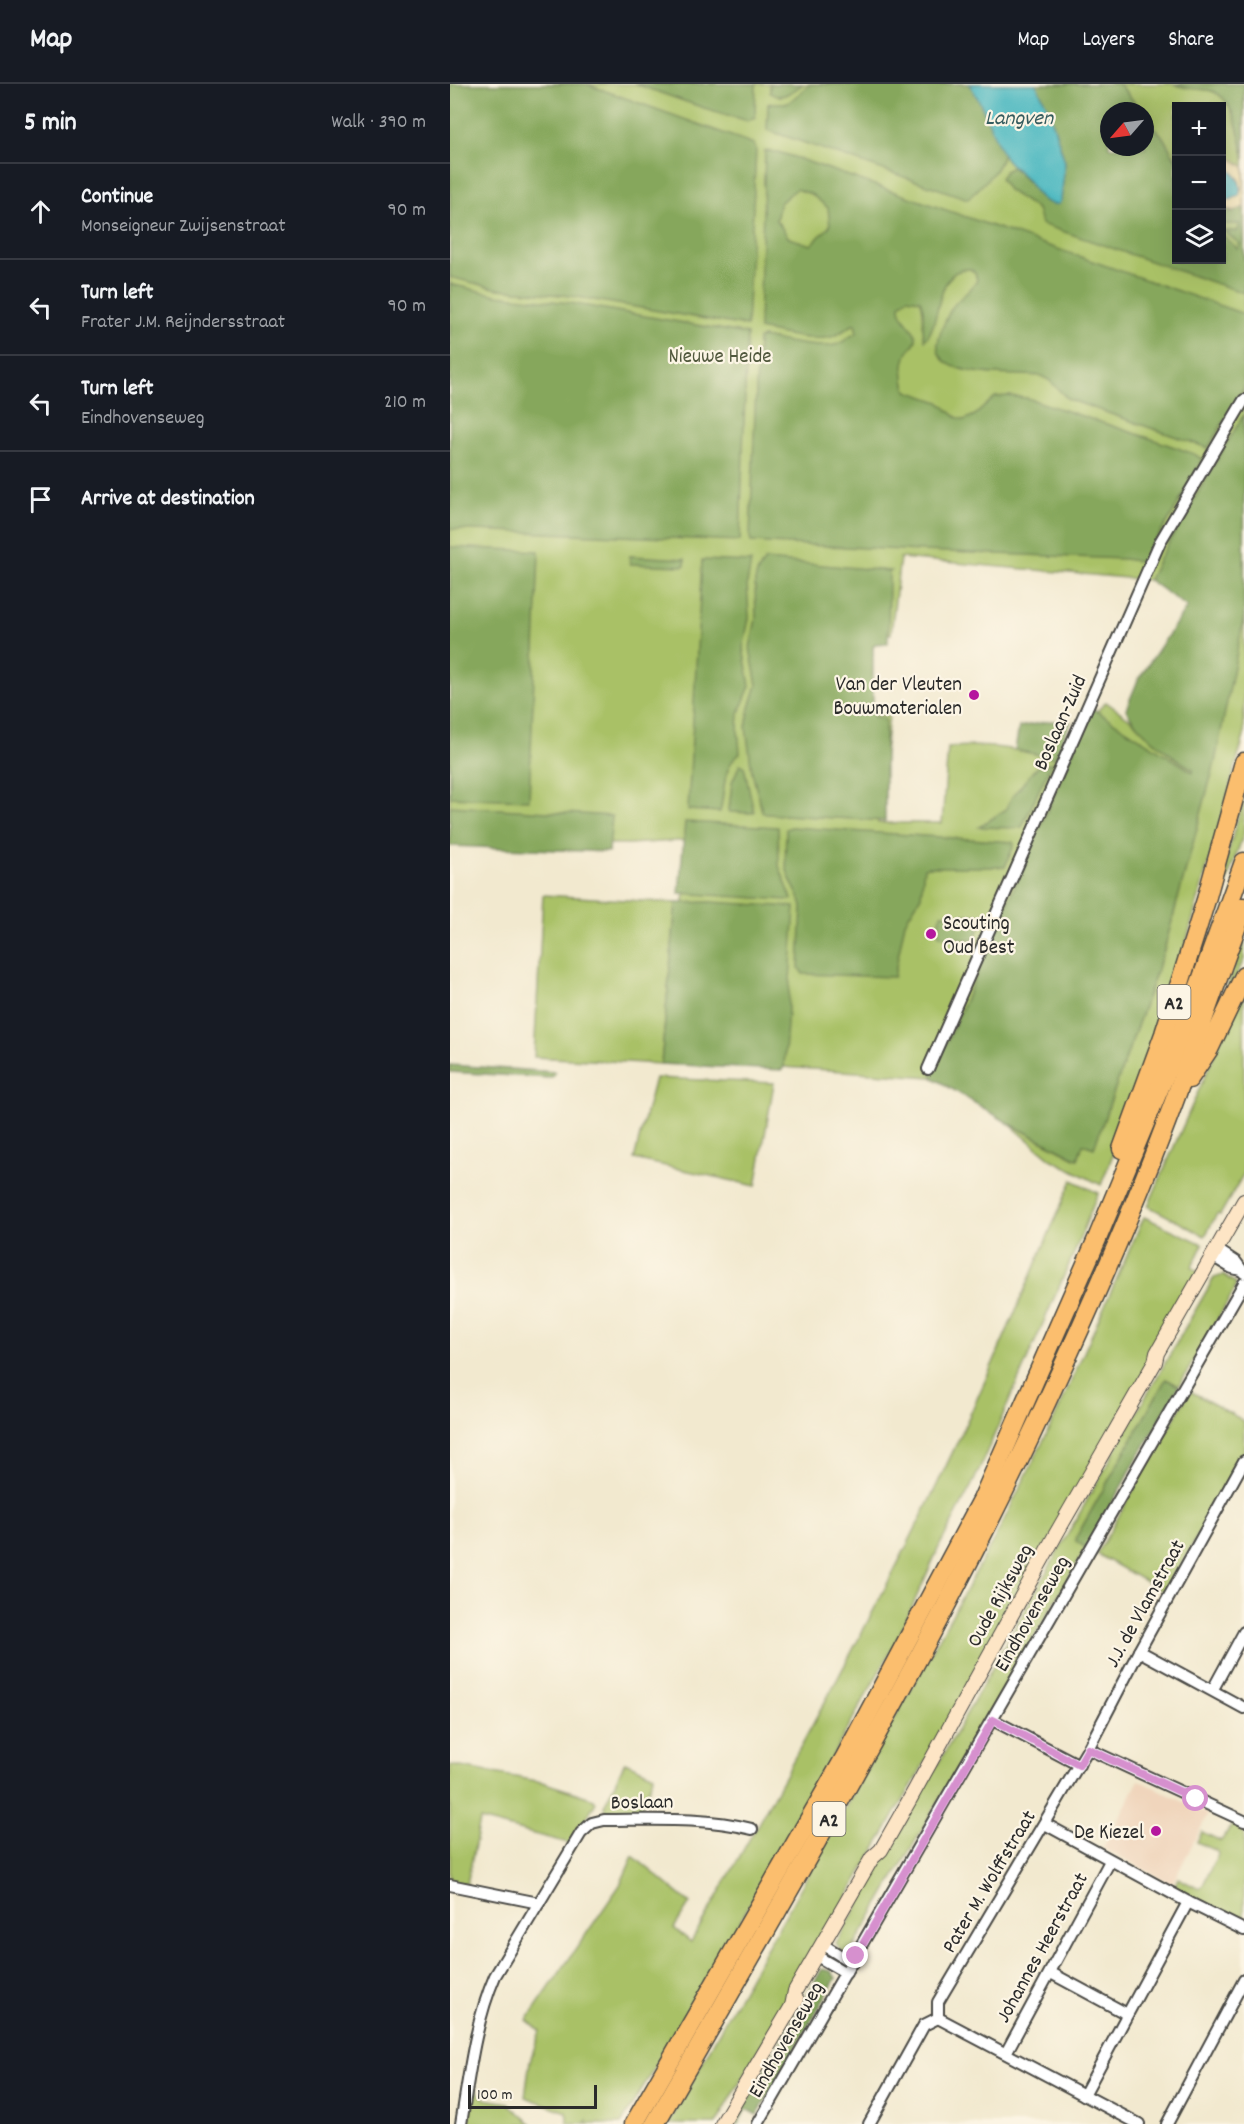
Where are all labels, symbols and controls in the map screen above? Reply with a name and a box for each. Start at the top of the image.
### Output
text: Map [30,21,72,61]
text: Map [1018,26,1049,56]
text: Layers [1082,26,1135,56]
text: Share [1168,26,1214,56]
north arrow [1100,102,1154,156]
map controls [1172,102,1226,264]
button: + [1172,102,1226,156]
water label: Langven [985,104,1054,135]
text: 5 min [24,105,77,142]
text: Walk · 390 m [331,109,426,137]
button: − [1172,156,1226,210]
text: Continue [81,182,153,213]
icon: ahead [24,195,57,228]
text: 90 m [388,197,426,225]
button: layers [1172,210,1226,264]
text: Monseigneur Zwijsenstraat [81,213,286,241]
text: Turn left [81,278,153,309]
icon: left [24,291,57,324]
text: 90 m [388,293,426,321]
text: Frater J.M. Reijndersstraat [81,309,285,337]
park label: Nieuwe Heide [668,343,772,373]
text: Turn left [81,374,153,405]
icon: left [24,387,57,420]
text: 210 m [384,389,426,417]
text: Eindhovenseweg [81,405,204,433]
icon: arrive [24,483,57,516]
text: Arrive at destination [81,484,255,515]
place label: Van der Vleuten Bouwmaterialen [833,671,962,725]
street label: Boslaan-Zuid [1027,671,1096,776]
marker: Van der Vleuten Bouwmaterialen [967,688,981,702]
place label: Scouting Oud Best [943,910,1015,964]
marker: Scouting Oud Best [924,927,938,941]
road number: A2 [1158,985,1190,1019]
street label: J.J. de Vlamstraat [1099,1535,1194,1674]
street label: Oude Rijksweg [961,1539,1042,1654]
street label: Eindhovenseweg [988,1551,1079,1678]
route start [1182,1785,1208,1811]
street label: Boslaan [611,1788,674,1820]
road number: A2 [812,1802,845,1836]
street label: Pater M. Wolffstraat [936,1805,1045,1960]
place label: De Kiezel [1074,1819,1144,1849]
marker: De Kiezel [1149,1824,1163,1838]
street label: Johannes Heerstraat [990,1868,1097,2029]
route end [842,1942,868,1968]
street label: Eindhovenseweg [742,1977,833,2104]
scale bar [468,2082,597,2110]
text: 100 m [477,2084,513,2107]

